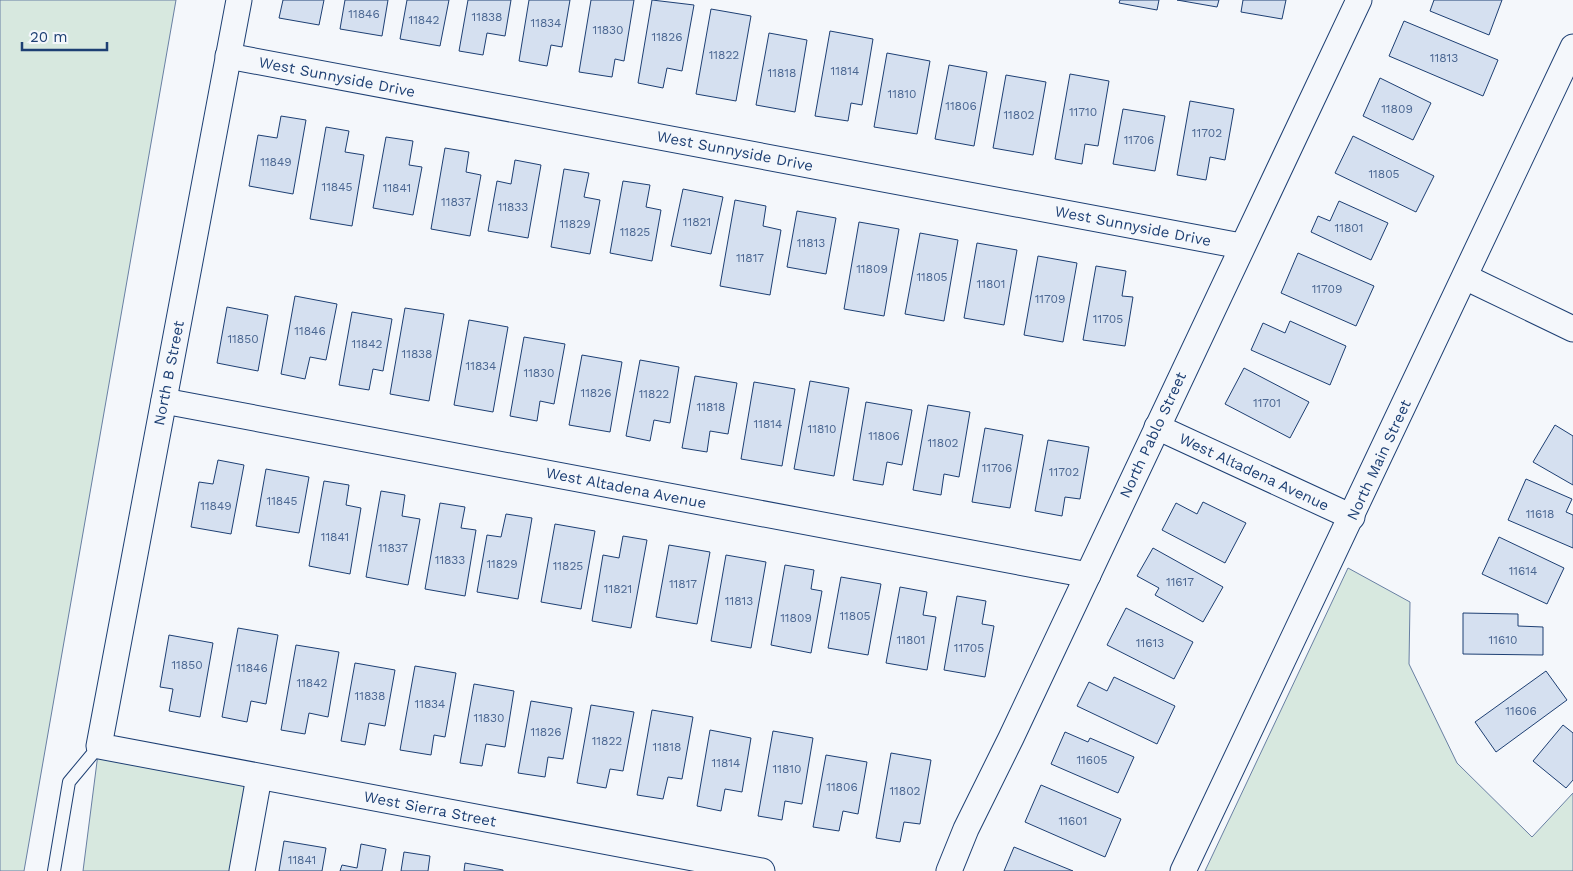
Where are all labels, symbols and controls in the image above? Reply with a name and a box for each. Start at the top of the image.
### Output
house number: 11846 [348,7,380,21]
house number: 11838 [472,10,502,24]
house number: 11842 [408,13,440,27]
house number: 11834 [531,16,561,30]
scale bar [22,20,108,52]
house number: 11830 [593,23,623,37]
text: 20 m [30,28,68,46]
house number: 11826 [651,30,683,44]
house number: 11822 [709,48,739,62]
house number: 11813 [1430,51,1458,65]
street label: West Sunnyside Drive [257,53,417,101]
house number: 11814 [831,64,859,78]
house number: 11818 [768,66,796,80]
house number: 11810 [888,87,916,101]
house number: 11806 [945,99,977,113]
house number: 11809 [1381,102,1413,116]
house number: 11710 [1069,105,1097,119]
house number: 11802 [1003,108,1035,122]
house number: 11702 [1192,126,1222,140]
street label: West Sunnyside Drive [655,127,815,175]
house number: 11706 [1124,133,1154,147]
house number: 11849 [260,155,292,169]
house number: 11805 [1368,167,1400,181]
house number: 11845 [321,180,353,194]
house number: 11841 [383,181,411,195]
house number: 11837 [441,195,471,209]
house number: 11833 [498,200,528,214]
street label: West Sunnyside Drive [1053,202,1213,250]
house number: 11821 [683,215,711,229]
house number: 11829 [559,217,591,231]
house number: 11801 [1335,221,1363,235]
house number: 11825 [620,225,650,239]
house number: 11813 [797,236,825,250]
house number: 11817 [736,251,764,265]
house number: 11809 [856,262,888,276]
house number: 11805 [916,270,948,284]
house number: 11801 [977,277,1005,291]
house number: 11709 [1312,282,1342,296]
house number: 11709 [1035,292,1065,306]
house number: 11705 [1093,312,1123,326]
street label: North B Street [150,318,188,427]
house number: 11846 [294,324,326,338]
house number: 11850 [227,332,259,346]
house number: 11842 [351,337,383,351]
house number: 11838 [402,347,432,361]
house number: 11834 [466,359,496,373]
house number: 11830 [524,366,554,380]
street label: North Pablo Street [1116,368,1190,501]
house number: 11826 [580,386,612,400]
house number: 11822 [639,387,669,401]
house number: 11701 [1253,396,1281,410]
street label: North Main Street [1343,396,1415,523]
house number: 11818 [697,400,725,414]
house number: 11814 [754,417,782,431]
house number: 11810 [808,422,836,436]
house number: 11806 [868,429,900,443]
street label: West Altadena Avenue [1176,429,1332,515]
house number: 11802 [927,436,959,450]
house number: 11706 [982,461,1012,475]
street label: West Altadena Avenue [544,464,708,512]
house number: 11702 [1049,465,1079,479]
house number: 11845 [266,494,298,508]
house number: 11849 [200,499,232,513]
house number: 11618 [1526,507,1554,521]
house number: 11841 [321,530,349,544]
house number: 11837 [378,541,408,555]
house number: 11833 [435,553,465,567]
house number: 11829 [486,557,518,571]
house number: 11825 [553,559,583,573]
house number: 11614 [1509,564,1537,578]
house number: 11617 [1166,575,1194,589]
house number: 11817 [669,577,697,591]
house number: 11821 [604,582,632,596]
house number: 11813 [725,594,753,608]
house number: 11805 [839,609,871,623]
house number: 11809 [780,611,812,625]
house number: 11801 [897,633,925,647]
house number: 11610 [1489,633,1517,647]
house number: 11613 [1136,636,1164,650]
house number: 11705 [954,641,984,655]
house number: 11850 [171,658,203,672]
house number: 11846 [236,661,268,675]
house number: 11842 [296,676,328,690]
house number: 11838 [355,689,385,703]
house number: 11834 [415,697,445,711]
house number: 11606 [1505,704,1537,718]
house number: 11830 [474,711,504,725]
house number: 11826 [530,725,562,739]
house number: 11822 [592,734,622,748]
house number: 11818 [653,740,681,754]
house number: 11605 [1076,753,1108,767]
house number: 11814 [712,756,740,770]
house number: 11810 [773,762,801,776]
house number: 11806 [826,780,858,794]
house number: 11802 [889,784,921,798]
street label: West Sierra Street [362,787,498,831]
house number: 11601 [1059,814,1087,828]
house number: 11841 [288,853,316,867]

